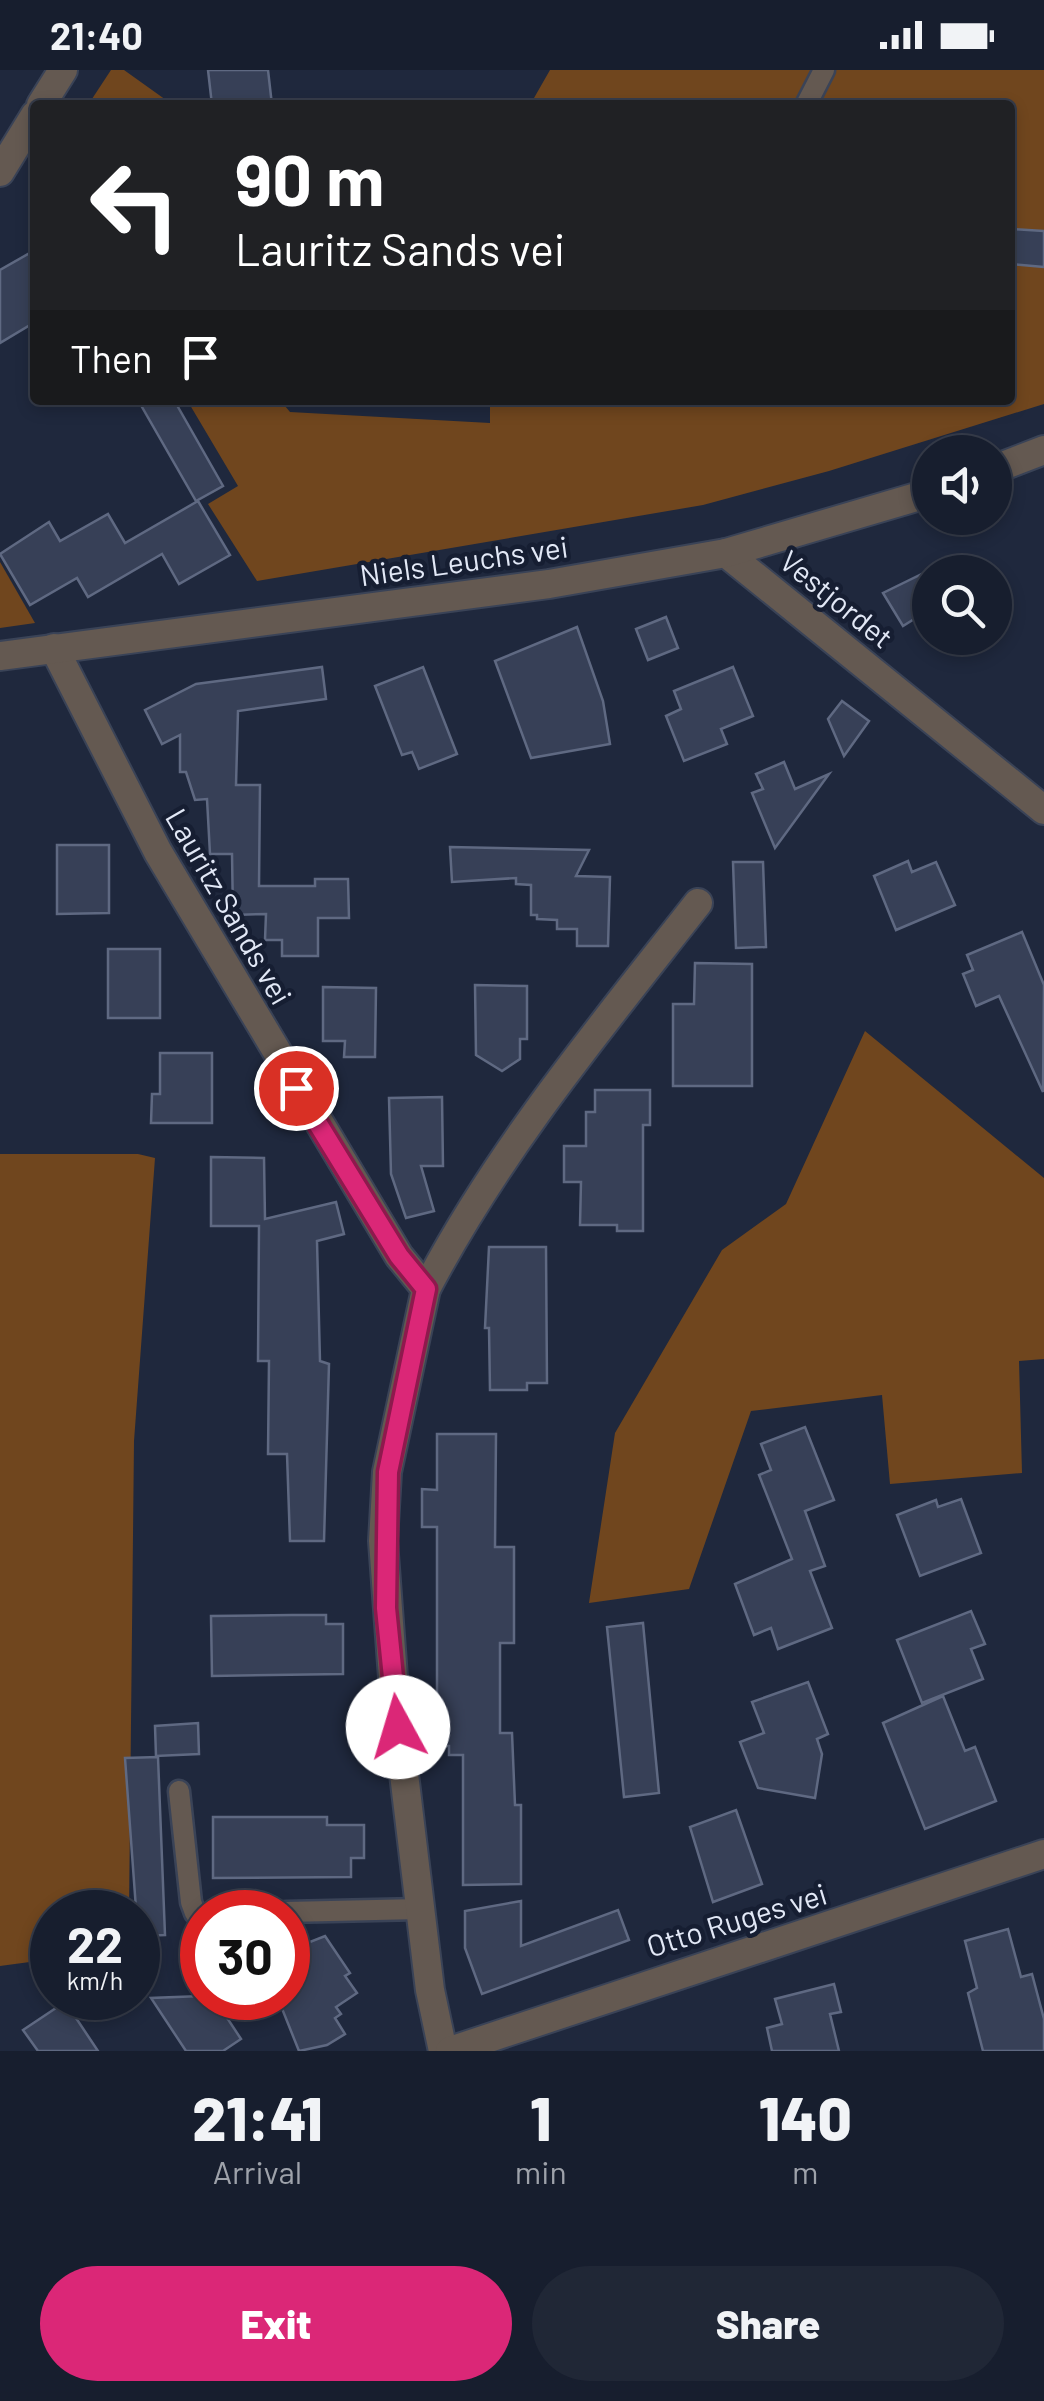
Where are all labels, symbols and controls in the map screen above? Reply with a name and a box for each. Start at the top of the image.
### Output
text: 21:40 [50,12,143,58]
text: 90 m [235,136,385,220]
icon: left [70,140,200,270]
text: Lauritz Sands vei [235,221,565,275]
icon: arrive [173,330,228,385]
text: Then [70,335,153,381]
map controls [912,435,1012,655]
button: sound [912,435,1012,535]
street label: Niels Leuchs vei [357,528,570,592]
street label: Vestjordet [774,542,901,655]
button: search [912,555,1012,655]
street label: Lauritz Sands vei [159,802,300,1010]
pin [254,1046,339,1131]
icon: arrive [269,1061,324,1116]
position arrow [346,1675,450,1779]
street label: Otto Ruges vei [642,1875,831,1964]
speed limit sign: 30 [180,1890,310,2020]
text: 22 [67,1913,123,1973]
text: km/h [67,1965,123,1995]
text: 21:41 [192,2081,323,2153]
text: 1 [530,2081,551,2153]
text: 140 [759,2081,852,2153]
text: Arrival [213,2152,302,2190]
text: min [515,2152,567,2190]
text: m [792,2152,819,2190]
button: Exit [40,2266,512,2381]
button: Share [532,2266,1004,2381]

